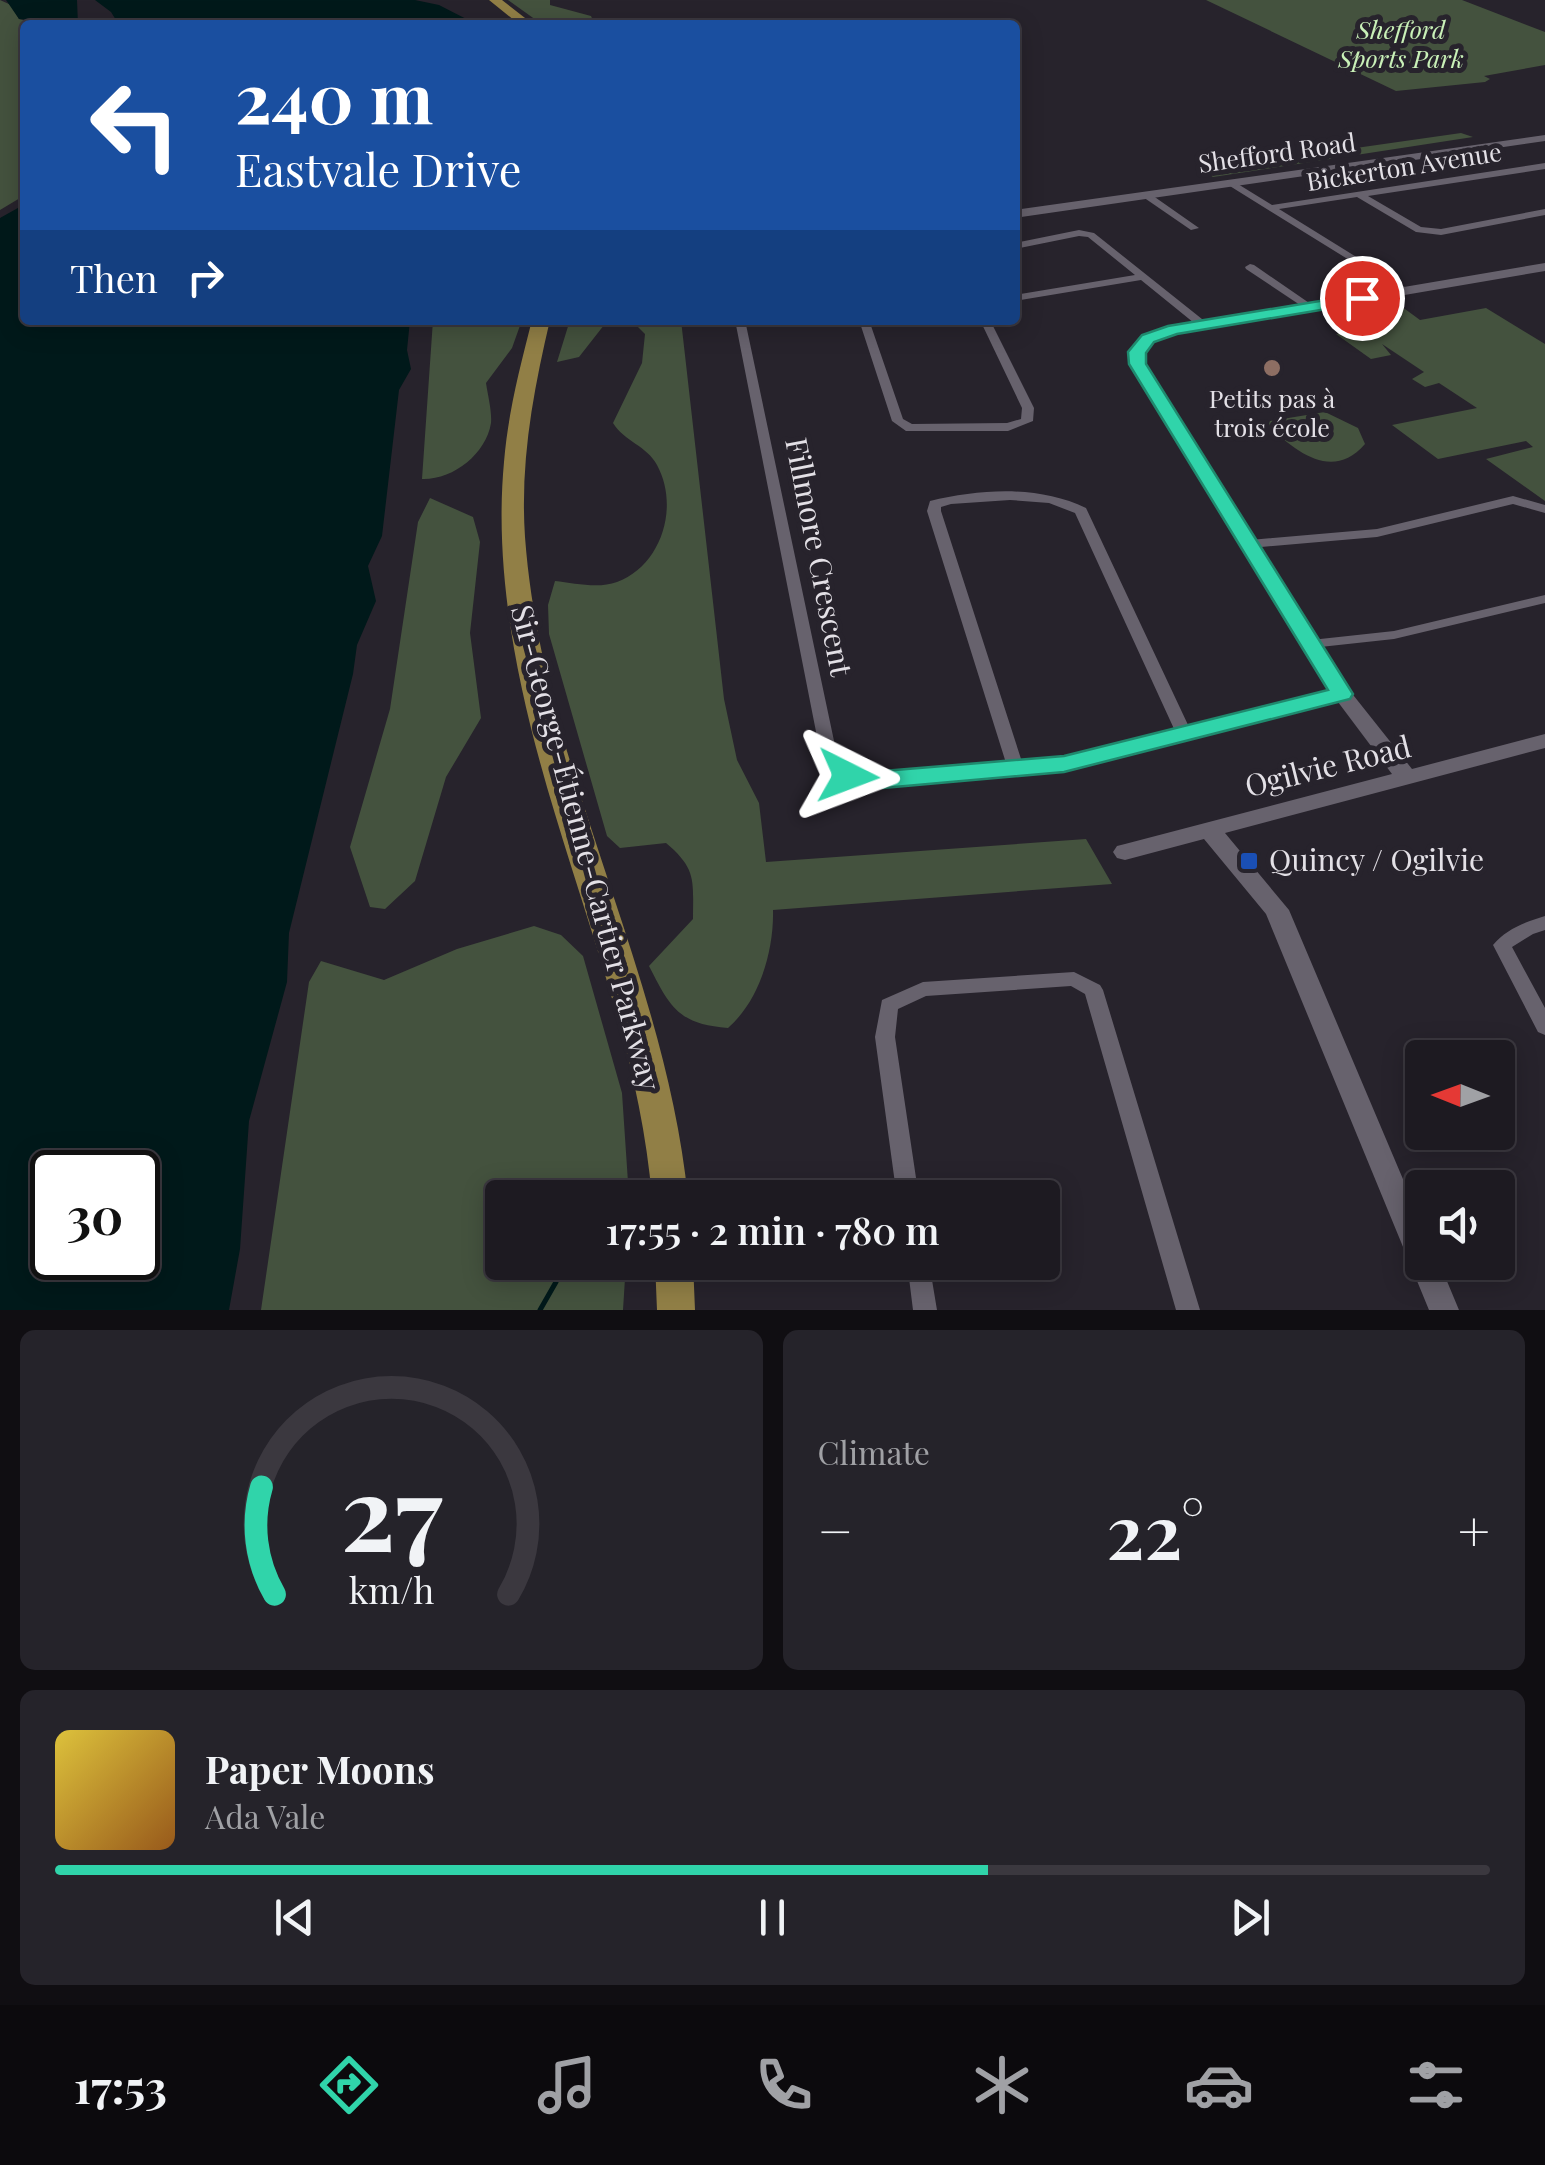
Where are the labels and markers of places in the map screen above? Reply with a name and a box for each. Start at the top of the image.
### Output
pin [1320,256,1405,341]
marker: Petits pas à trois école [1261,357,1283,379]
place label: Petits pas à trois école [1209,381,1336,443]
place label: Quincy / Ogilvie [1269,839,1484,879]
marker: Quincy / Ogilvie [1238,850,1260,872]

